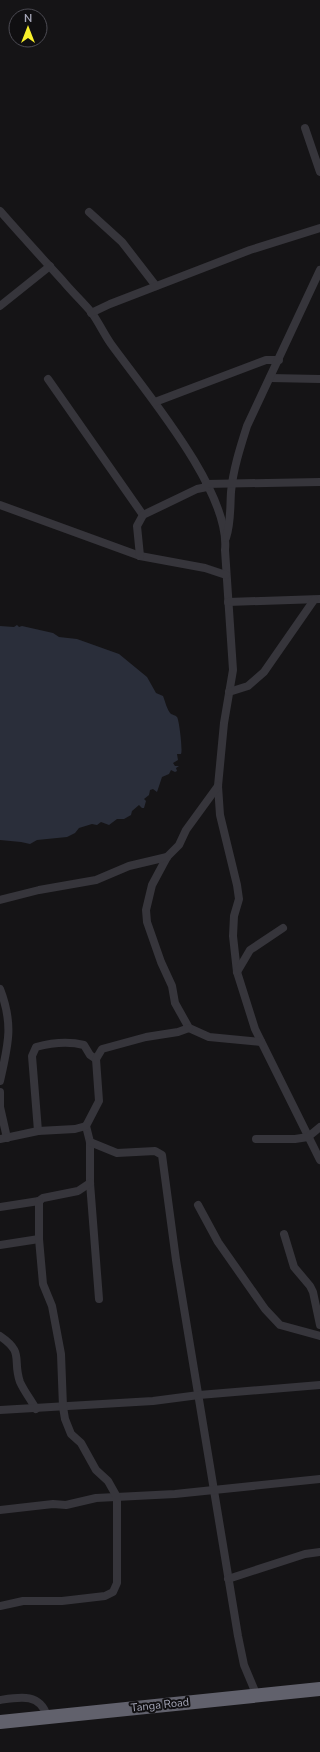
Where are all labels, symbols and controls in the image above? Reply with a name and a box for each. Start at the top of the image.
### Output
north arrow [8,8,48,48]
text: N [24,11,32,26]
street label: Tanga Road [130,1694,190,1716]

